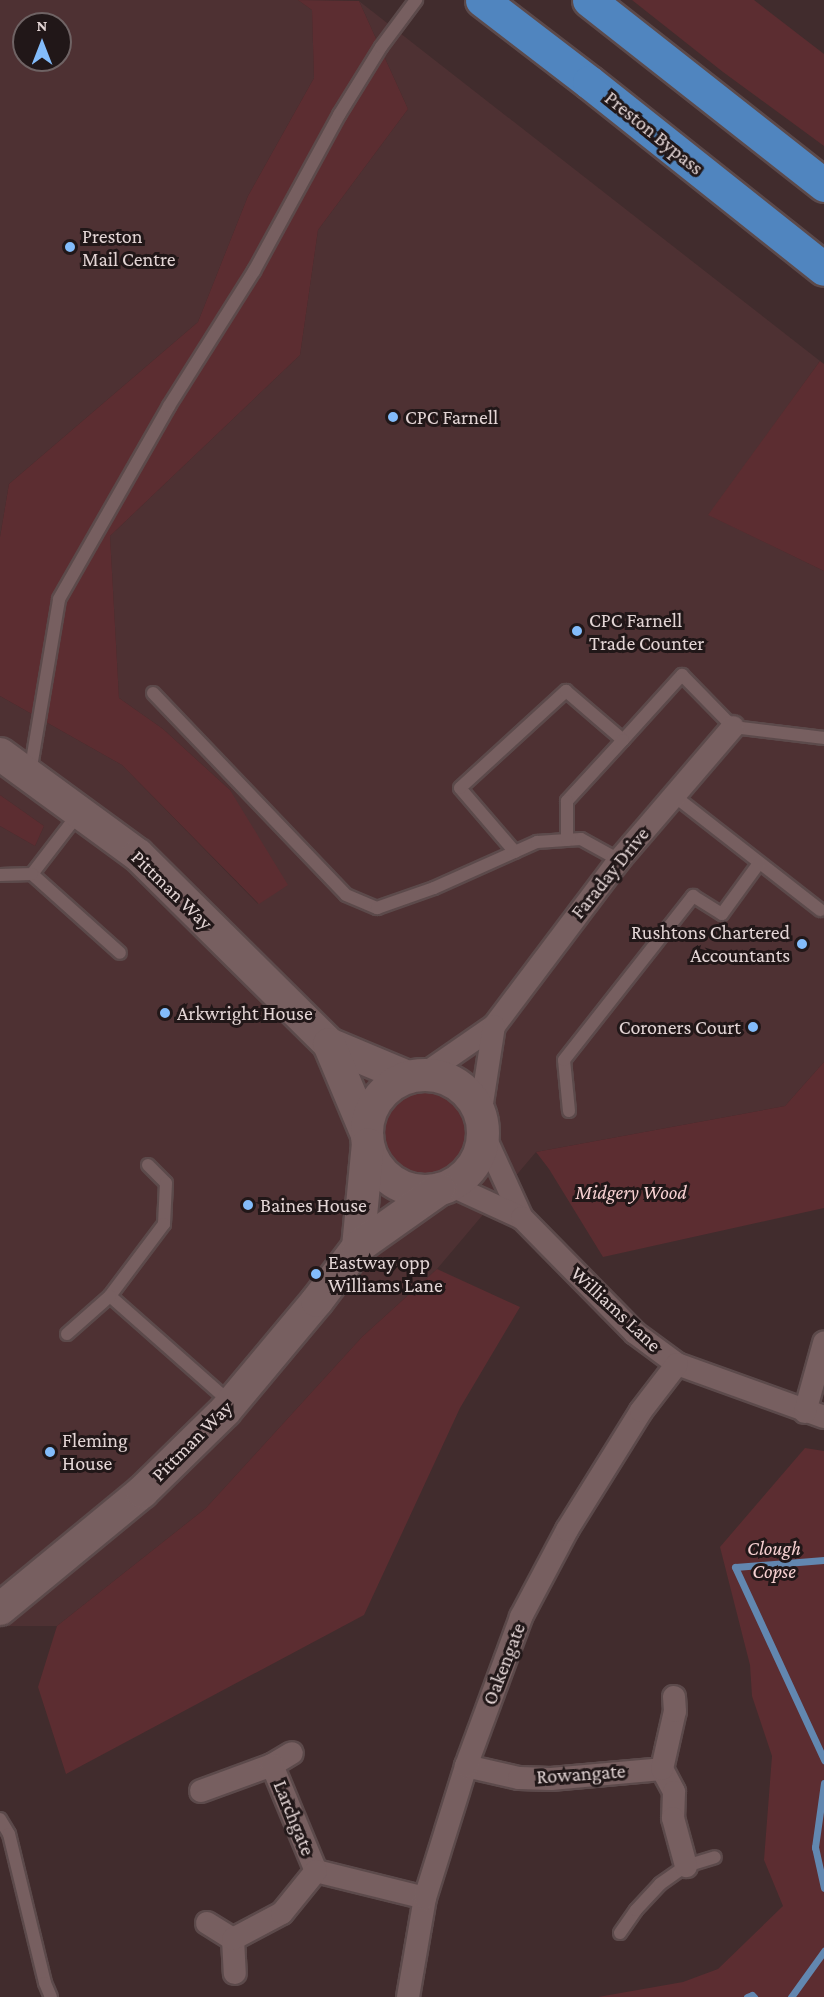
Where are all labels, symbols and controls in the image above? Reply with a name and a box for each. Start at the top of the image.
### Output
north arrow [12,12,72,72]
text: N [37,17,47,34]
street label: Preston Bypass [600,86,708,180]
place label: Preston Mail Centre [82,224,175,271]
marker: Preston Mail Centre [63,240,77,254]
place label: CPC Farnell [405,405,498,429]
marker: CPC Farnell [386,410,400,424]
place label: CPC Farnell Trade Counter [589,608,704,655]
marker: CPC Farnell Trade Counter [570,624,584,638]
street label: Faraday Drive [566,822,654,924]
street label: Pittman Way [126,845,218,935]
place label: Rushtons Chartered Accountants [631,921,790,968]
marker: Rushtons Chartered Accountants [795,937,809,951]
place label: Arkwright House [177,1001,313,1025]
marker: Arkwright House [158,1006,172,1020]
place label: Coroners Court [619,1015,741,1039]
marker: Coroners Court [746,1020,760,1034]
park label: Midgery Wood [575,1180,687,1204]
place label: Baines House [260,1193,367,1217]
marker: Baines House [241,1198,255,1212]
place label: Eastway opp Williams Lane [328,1250,443,1297]
street label: Williams Lane [566,1261,666,1357]
marker: Eastway opp Williams Lane [309,1267,323,1281]
street label: Pittman Way [147,1396,237,1486]
place label: Fleming House [62,1428,128,1475]
marker: Fleming House [43,1445,57,1459]
park label: Clough Copse [747,1537,801,1584]
street label: Oakengate [477,1620,531,1708]
street label: Rowangate [536,1759,626,1789]
street label: Larchgate [268,1777,320,1859]

